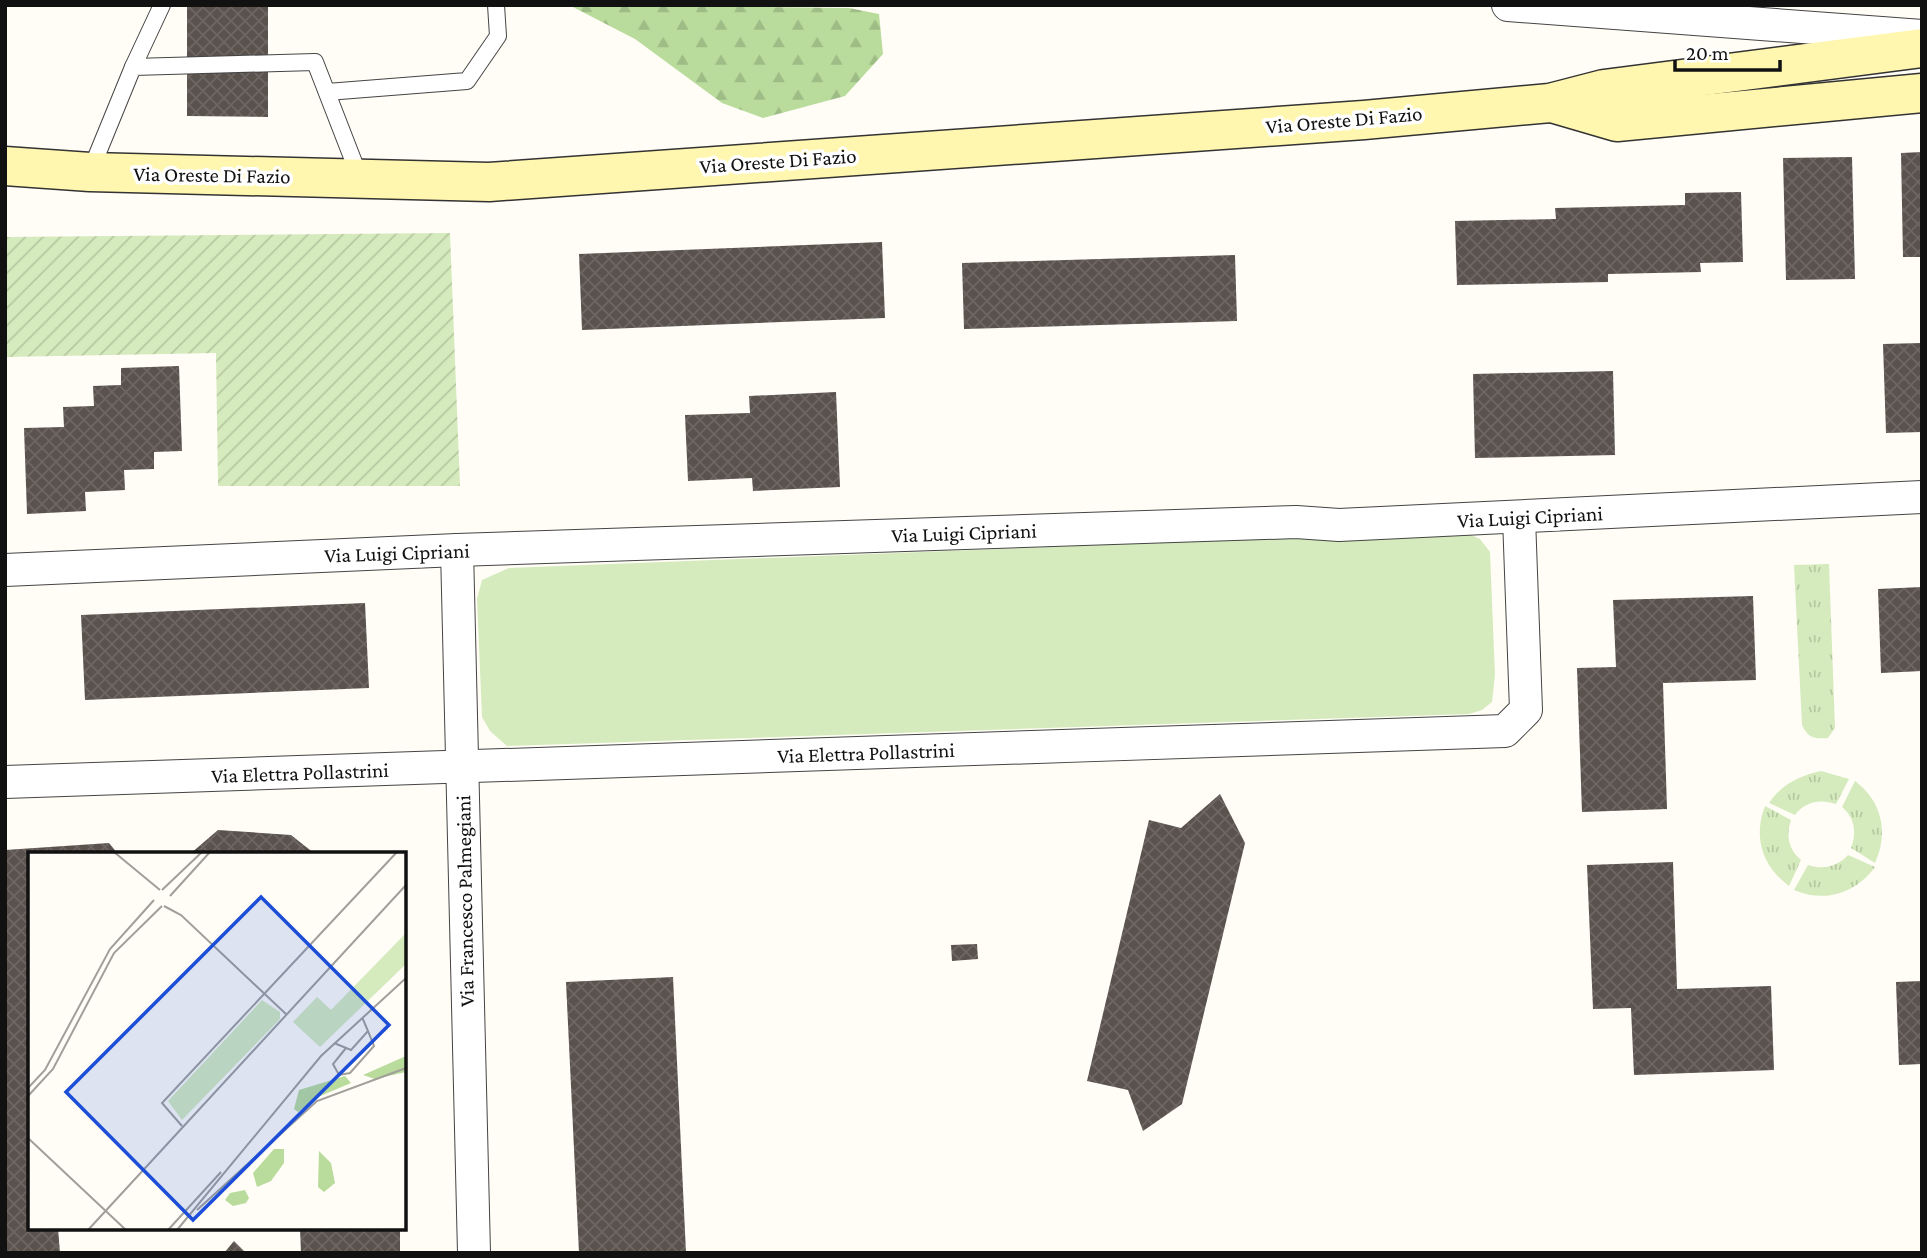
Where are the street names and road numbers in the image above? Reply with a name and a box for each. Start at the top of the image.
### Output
street label: Via Oreste Di Fazio [1265,101,1423,139]
street label: Via Oreste Di Fazio [699,144,857,178]
street label: Via Oreste Di Fazio [133,162,291,188]
street label: Via Luigi Cipriani [1457,501,1604,533]
street label: Via Luigi Cipriani [891,518,1038,548]
street label: Via Luigi Cipriani [324,538,471,568]
street label: Via Elettra Pollastrini [777,738,956,768]
street label: Via Elettra Pollastrini [211,758,390,788]
street label: Via Francesco Palmegiani [451,794,479,1007]

